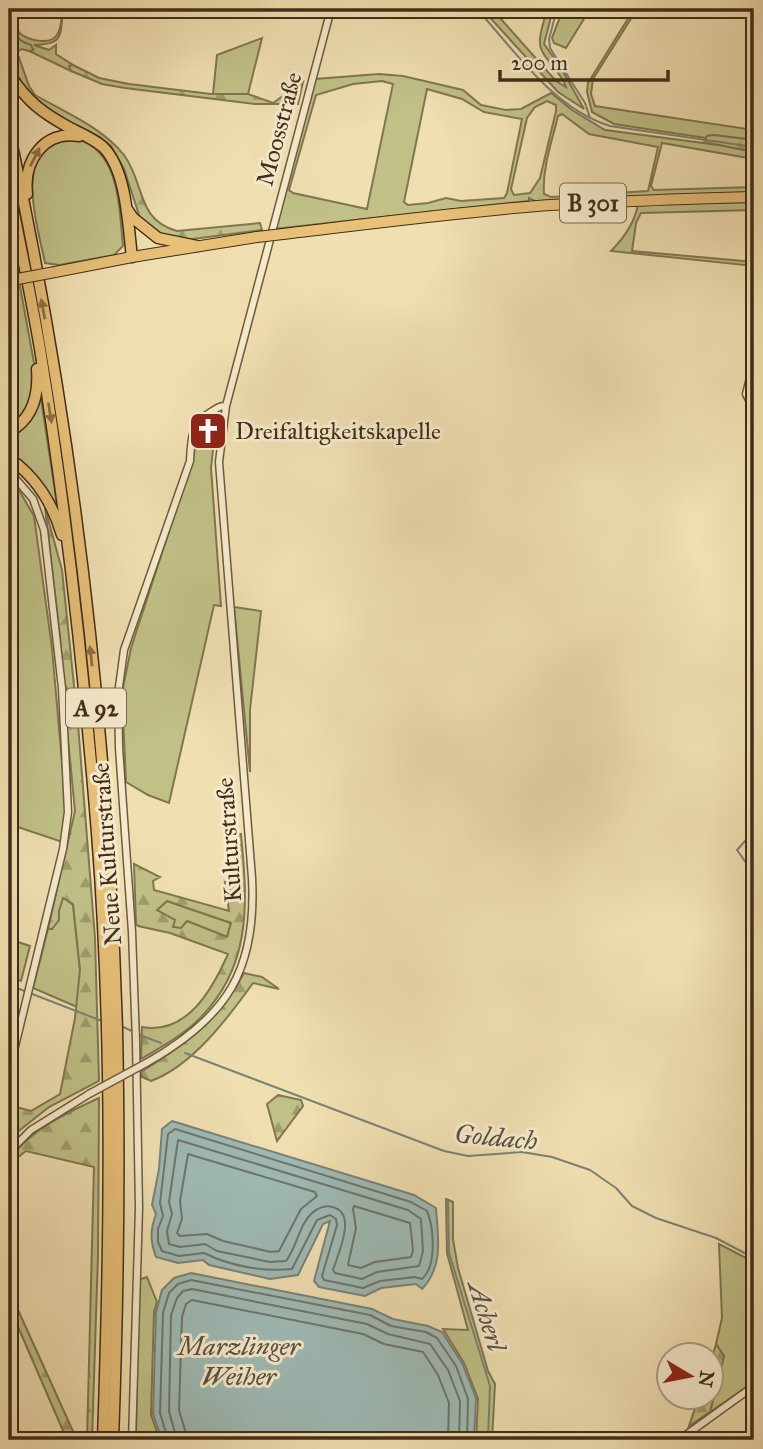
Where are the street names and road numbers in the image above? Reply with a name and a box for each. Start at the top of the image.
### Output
street label: Moosstraße [249,69,309,189]
road number: B 301 [560,184,626,222]
road number: A 92 [66,688,126,728]
street label: Neue Kulturstraße [86,762,128,946]
street label: Kulturstraße [210,777,248,903]

